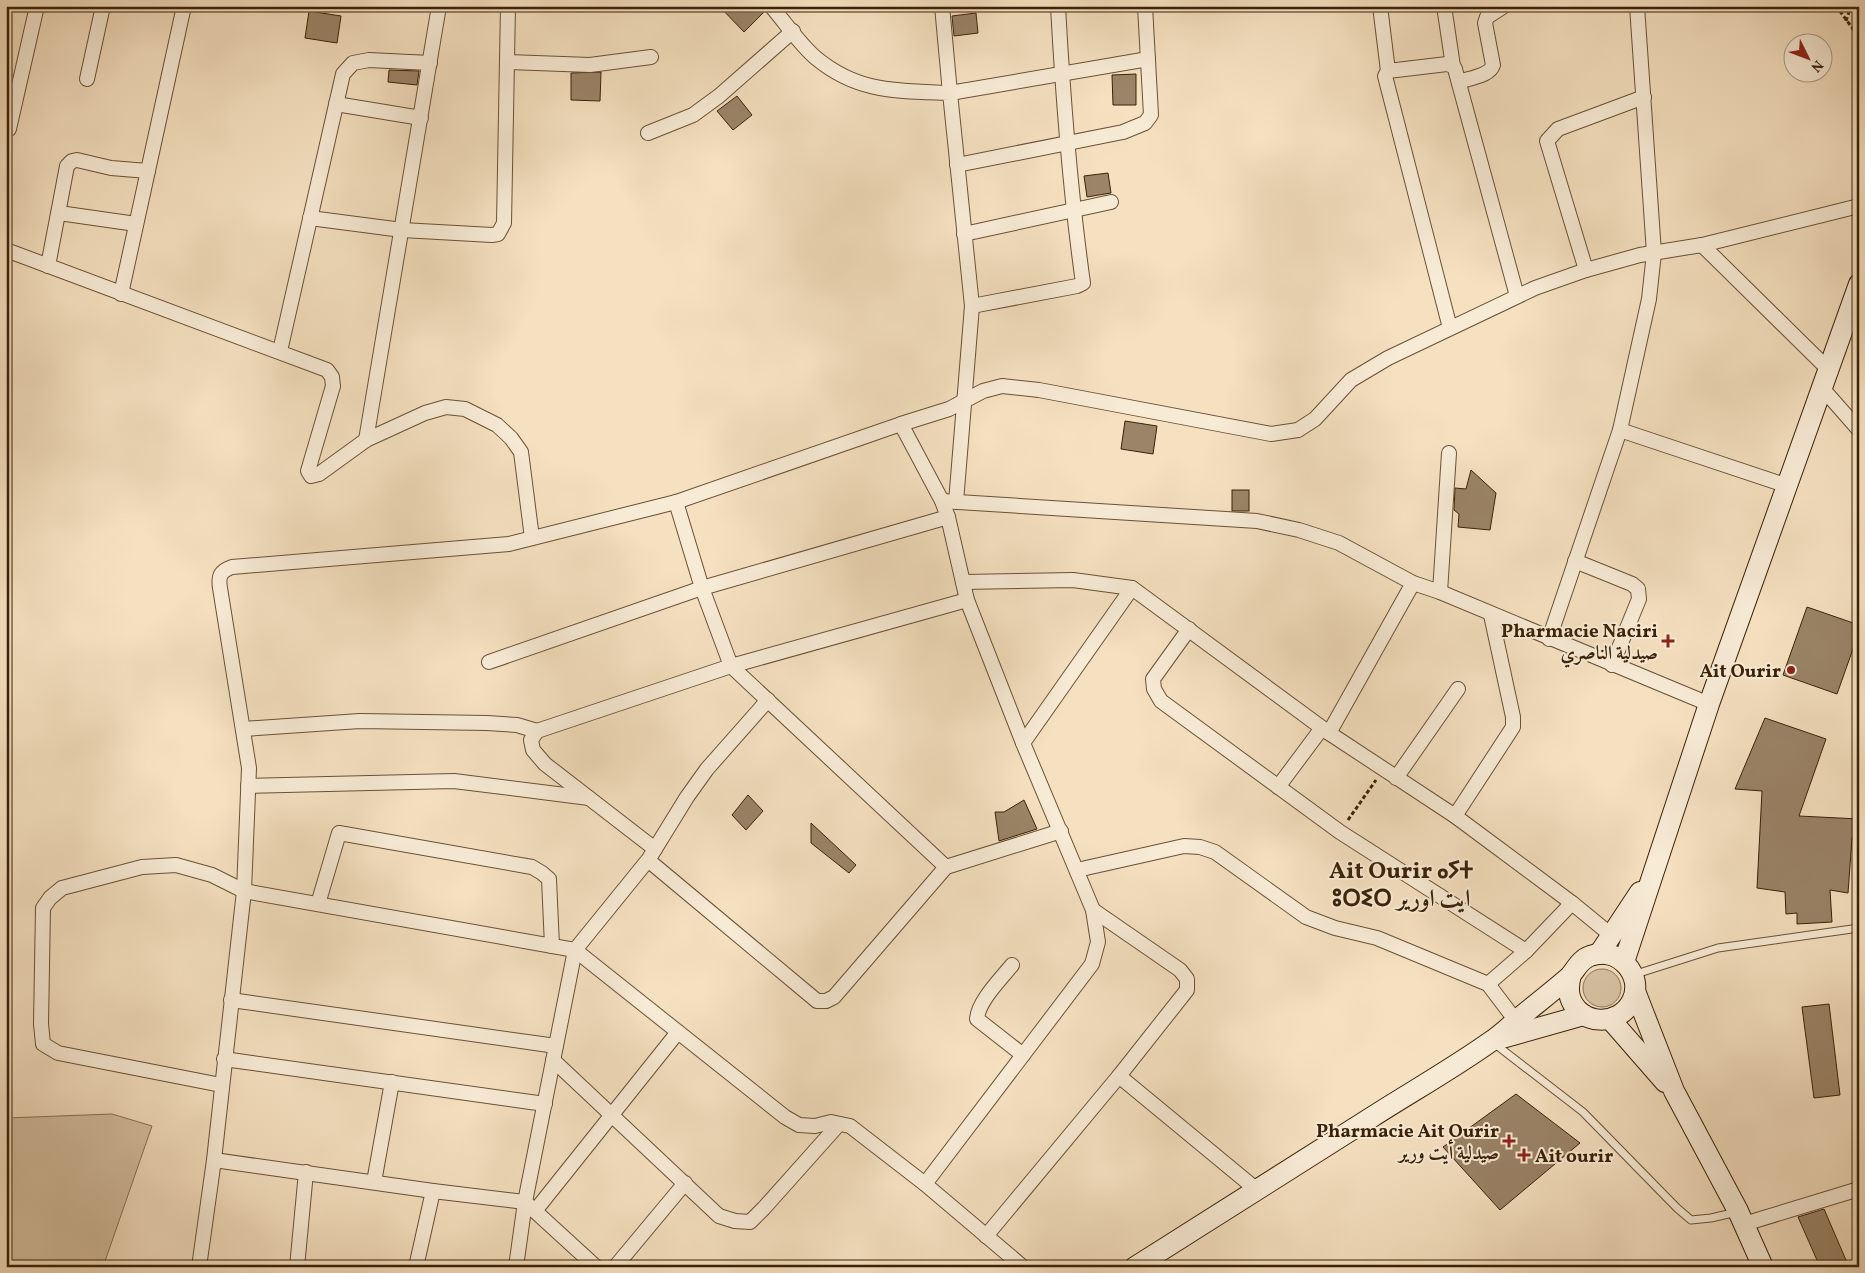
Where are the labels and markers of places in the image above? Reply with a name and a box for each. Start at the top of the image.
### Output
place label: Pharmacie Naciri صيدلية الناصري [1501,619,1658,668]
marker: Pharmacie Naciri صيدلية الناصري [1662,635,1674,647]
place label: Ait Ourir [1699,659,1781,685]
marker: Ait Ourir [1785,664,1797,676]
place label: Pharmacie Ait Ourir صيدلية أيت ورير [1316,1119,1499,1167]
marker: Pharmacie Ait Ourir صيدلية أيت ورير [1503,1135,1515,1147]
place label: Ait ourir [1535,1144,1613,1170]
marker: Ait ourir [1517,1148,1531,1162]

